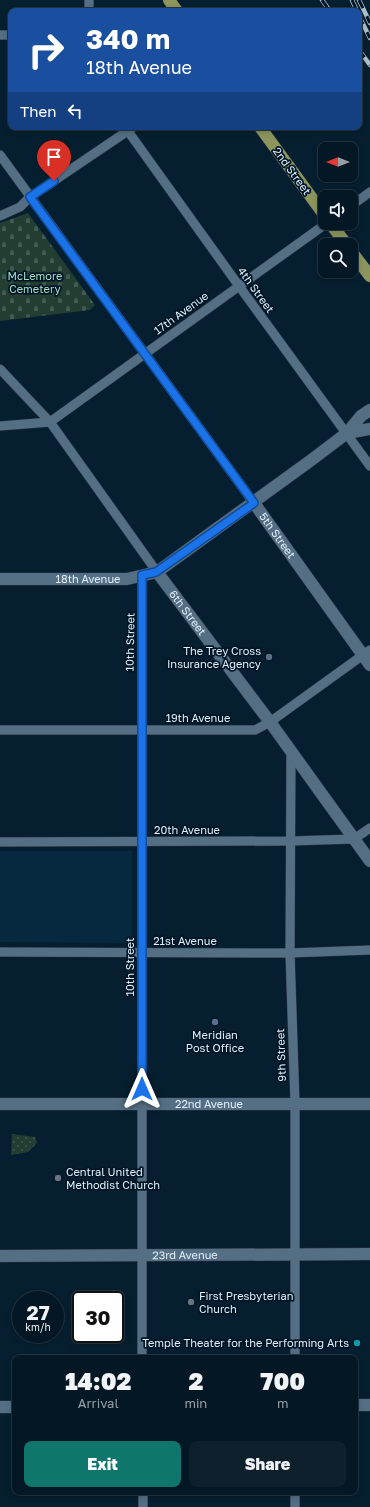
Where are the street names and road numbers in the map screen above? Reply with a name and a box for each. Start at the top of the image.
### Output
street label: 2nd Street [271,145,314,197]
street label: 4th Street [236,264,277,315]
street label: 17th Avenue [151,289,210,337]
street label: 5th Street [257,510,298,561]
street label: 18th Avenue [56,572,120,585]
street label: 6th Street [167,587,209,638]
street label: 10th Street [122,613,137,671]
street label: 19th Avenue [166,711,230,724]
street label: 20th Avenue [154,823,220,836]
street label: 21st Avenue [153,934,217,947]
street label: 10th Street [123,938,136,996]
street label: 9th Street [273,1028,288,1082]
street label: 22nd Avenue [175,1097,243,1110]
street label: 23rd Avenue [152,1248,218,1261]

